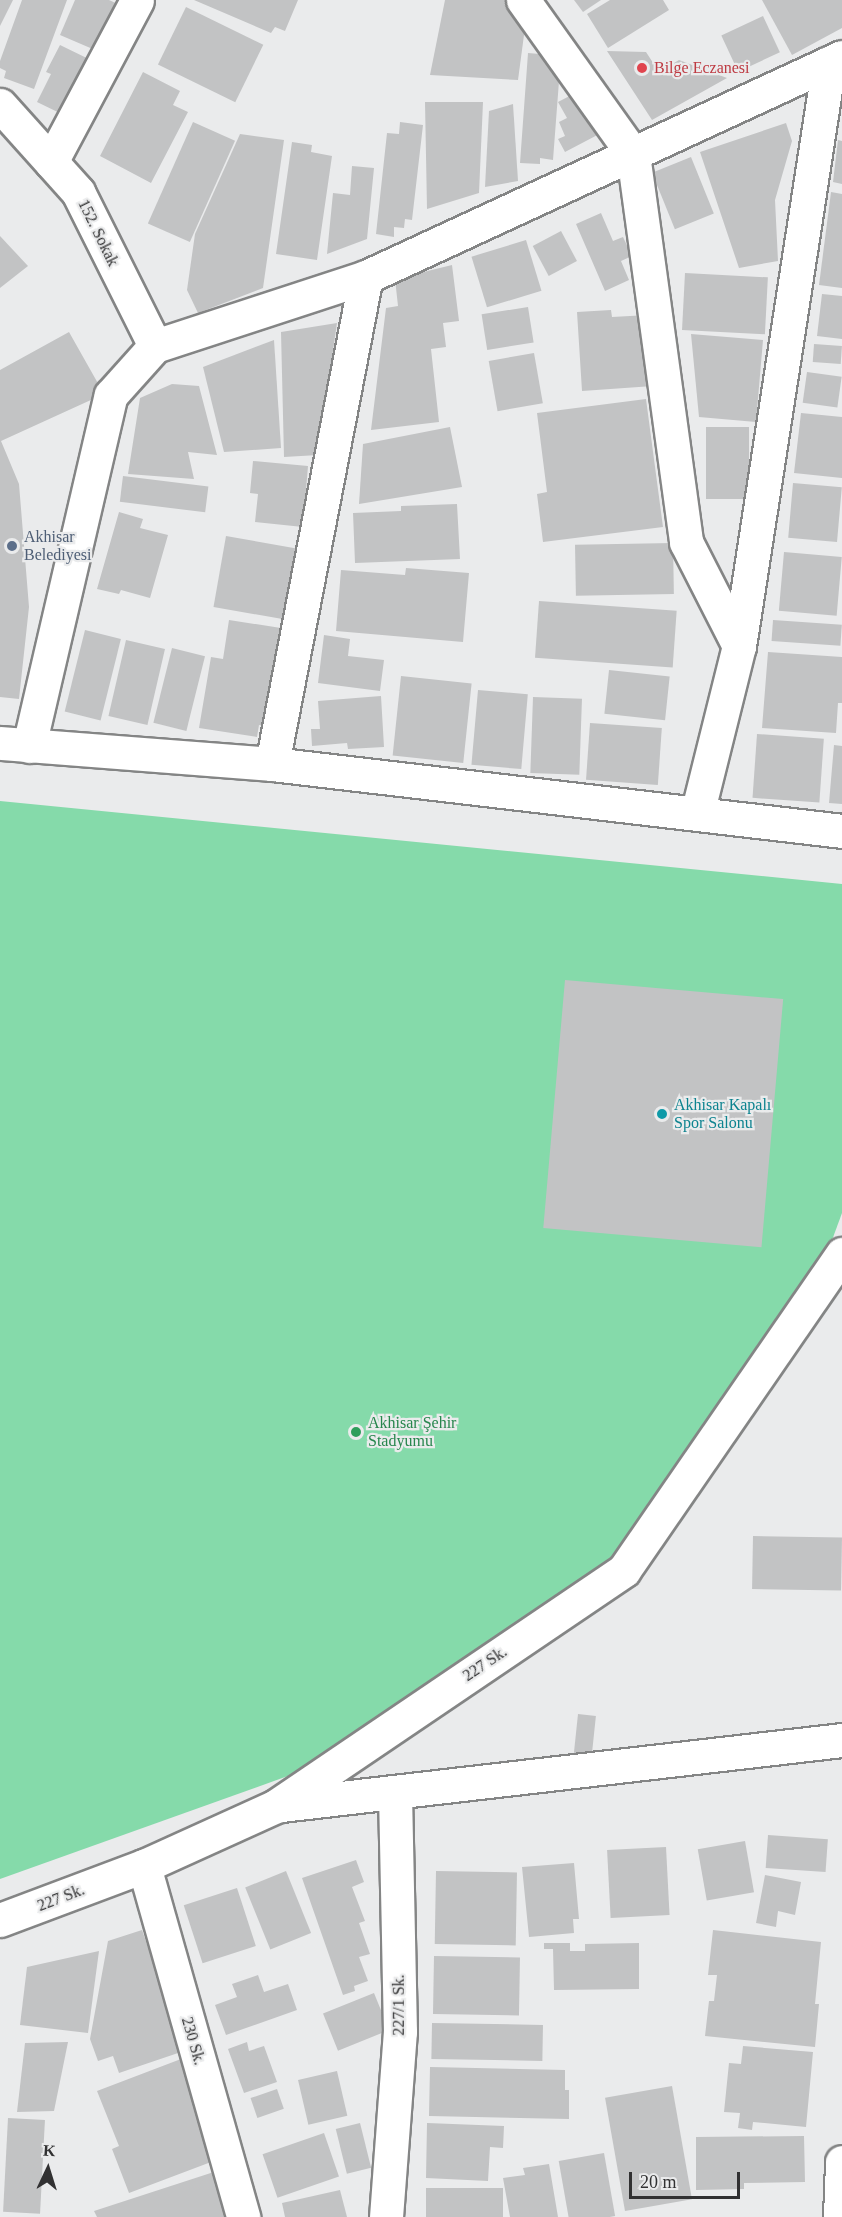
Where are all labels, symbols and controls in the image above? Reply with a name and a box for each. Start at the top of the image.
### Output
place label: Bilge Eczanesi [654,58,750,78]
marker: Bilge Eczanesi [635,61,649,75]
street label: 152. Sokak [74,196,122,270]
place label: Akhisar Belediyesi [24,527,92,565]
marker: Akhisar Belediyesi [5,539,19,553]
place label: Akhisar Kapalı Spor Salonu [674,1095,771,1133]
marker: Akhisar Kapalı Spor Salonu [655,1107,669,1121]
place label: Akhisar Şehir Stadyumu [368,1413,456,1451]
marker: Akhisar Şehir Stadyumu [349,1425,363,1439]
street label: 227 Sk. [459,1642,511,1686]
street label: 227 Sk. [35,1880,87,1916]
street label: 227/1 Sk. [389,1974,409,2036]
street label: 230 Sk. [177,2015,209,2067]
north arrow [18,2139,78,2199]
text: K [42,2142,56,2159]
scale bar [632,2160,743,2198]
text: 20 m [640,2172,677,2192]

